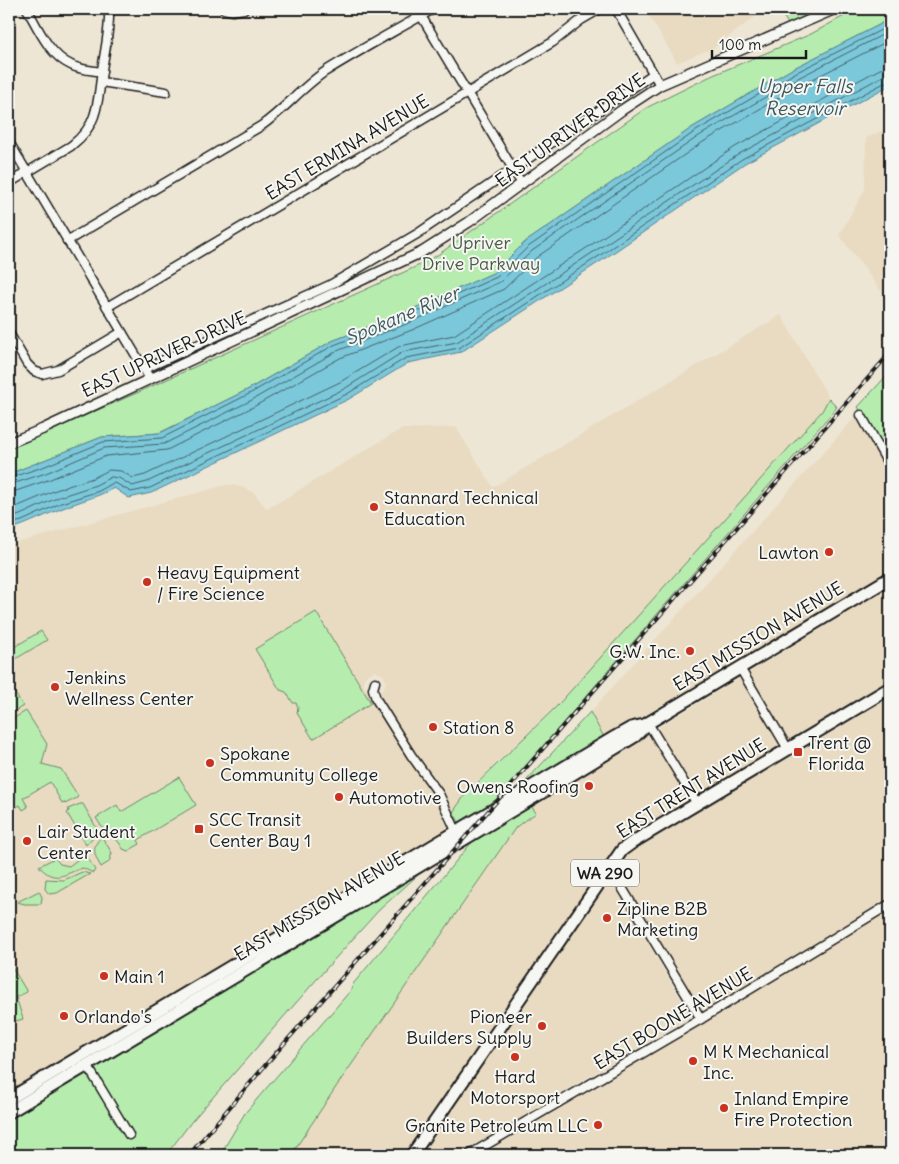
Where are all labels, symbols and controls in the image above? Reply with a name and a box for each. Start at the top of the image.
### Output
scale bar [712,28,805,60]
text: 100 m [719,35,761,54]
street label: EAST UPRIVER DRIVE [491,68,649,192]
water label: Upper Falls Reservoir [758,74,854,120]
street label: EAST ERMINA AVENUE [261,89,433,205]
park label: Upriver Drive Parkway [422,231,540,275]
water label: Spokane River [341,279,465,350]
street label: EAST UPRIVER DRIVE [78,306,250,402]
place label: Stannard Technical Education [384,486,538,530]
marker: Stannard Technical Education [368,501,380,513]
place label: Lawton [758,541,819,564]
marker: Lawton [823,546,835,558]
place label: Heavy Equipment / Fire Science [157,561,300,605]
marker: Heavy Equipment / Fire Science [141,576,153,588]
street label: EAST MISSION AVENUE [669,576,847,696]
place label: G.W. Inc. [609,640,680,663]
marker: G.W. Inc. [684,645,696,657]
place label: Jenkins Wellness Center [65,666,194,710]
marker: Jenkins Wellness Center [49,681,61,693]
place label: Station 8 [443,716,514,739]
marker: Station 8 [427,721,439,733]
place label: Trent @ Florida [808,731,871,775]
street label: EAST TRENT AVENUE [612,733,770,843]
place label: Spokane Community College [220,742,378,786]
marker: Trent @ Florida [792,746,804,758]
marker: Spokane Community College [204,757,216,769]
place label: Owens Roofing [457,775,579,798]
marker: Owens Roofing [583,780,595,792]
place label: Automotive [349,786,442,809]
marker: Automotive [333,791,345,803]
place label: SCC Transit Center Bay 1 [209,808,311,852]
place label: Lair Student Center [37,820,135,864]
marker: SCC Transit Center Bay 1 [193,823,205,835]
marker: Lair Student Center [21,835,33,847]
street label: EAST MISSION AVENUE [230,846,408,966]
road number: WA 290 [571,860,639,886]
place label: Zipline B2B Marketing [617,897,707,941]
marker: Zipline B2B Marketing [601,912,613,924]
street label: EAST BOONE AVENUE [590,962,756,1074]
place label: Main 1 [114,965,165,988]
marker: Main 1 [98,970,110,982]
place label: Orlando's [74,1005,152,1028]
place label: Pioneer Builders Supply [406,1005,533,1049]
marker: Orlando's [58,1010,70,1022]
marker: Pioneer Builders Supply [536,1020,548,1032]
place label: M K Mechanical Inc. [703,1040,829,1084]
marker: Hard Motorsport [509,1051,521,1063]
marker: M K Mechanical Inc. [687,1055,699,1067]
place label: Hard Motorsport [470,1065,560,1109]
place label: Inland Empire Fire Protection [734,1087,852,1131]
marker: Inland Empire Fire Protection [718,1102,730,1114]
place label: Granite Petroleum LLC [405,1114,588,1137]
marker: Granite Petroleum LLC [592,1119,604,1131]

